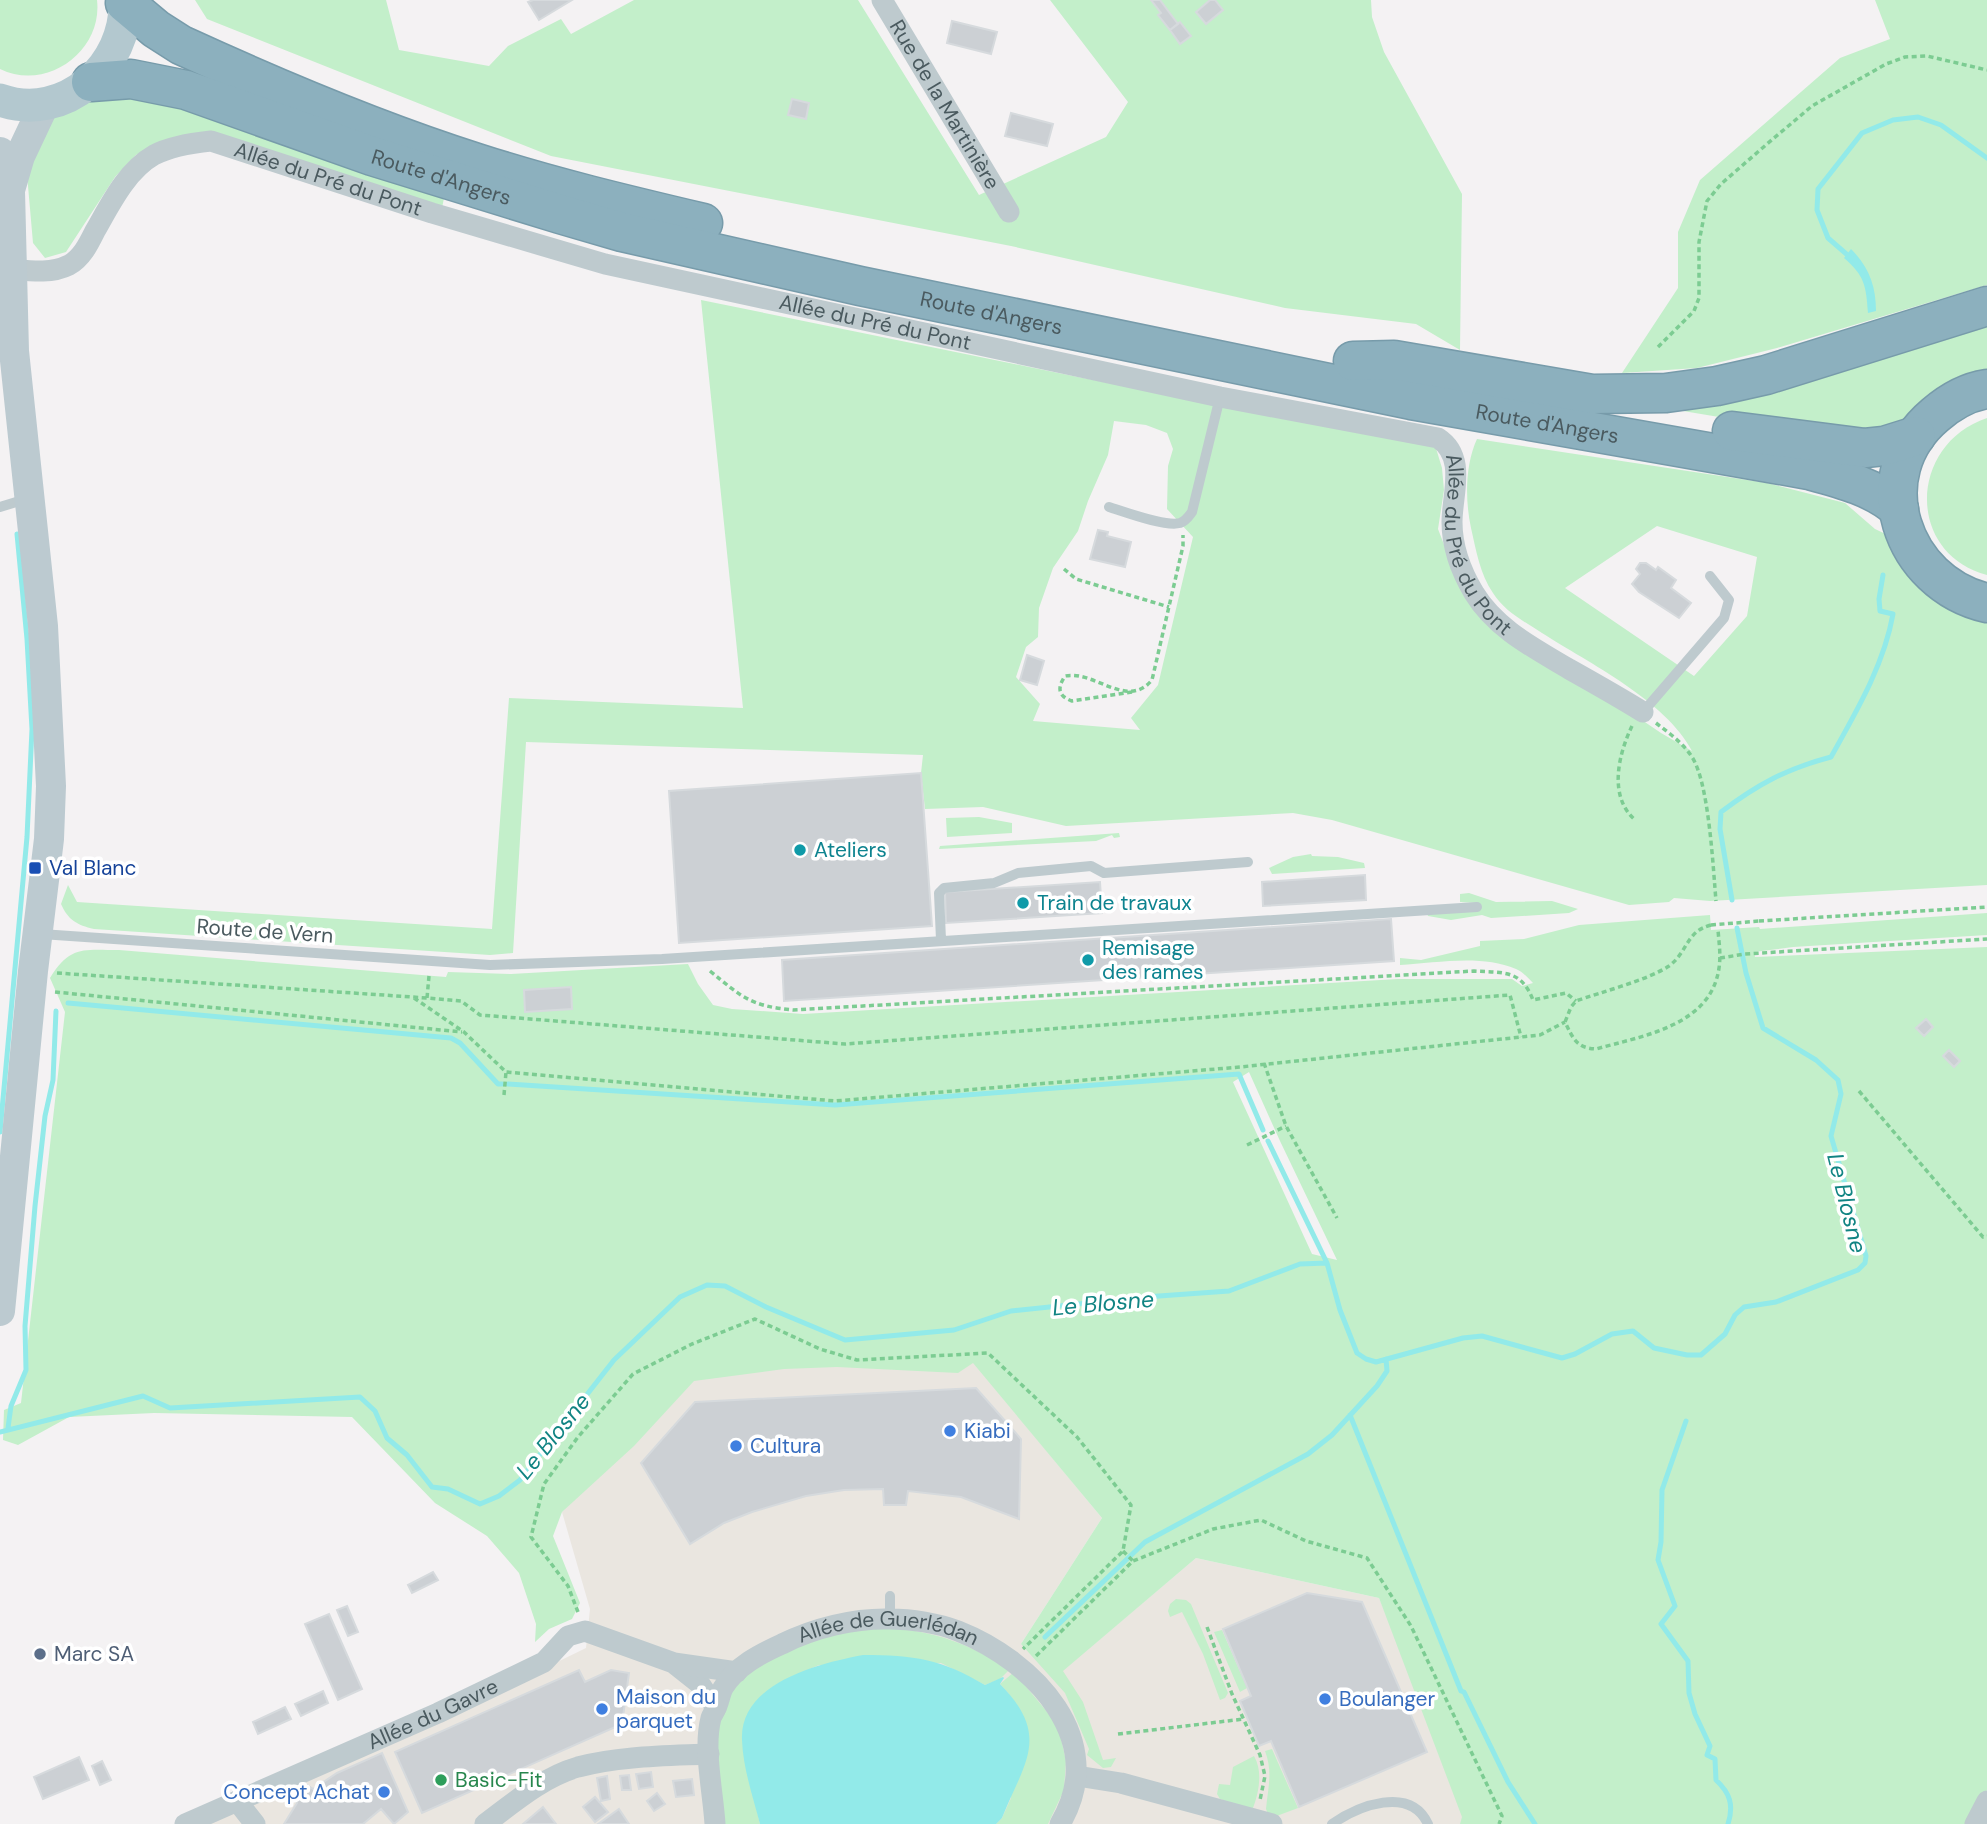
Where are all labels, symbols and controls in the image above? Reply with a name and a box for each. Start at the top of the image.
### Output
street label: Rue de la Martinière [883,15,1006,195]
street label: Allée du Pré du Pont [231,136,426,223]
street label: Route d'Angers [368,143,514,212]
street label: Route d'Angers [918,285,1065,342]
street label: Allée du Pré du Pont [776,288,974,357]
street label: Route d'Angers [1474,398,1621,450]
street label: Allée du Pré du Pont [1438,450,1518,642]
place label: Ateliers [814,836,887,864]
marker: Ateliers [792,842,808,858]
place label: Val Blanc [49,854,136,882]
marker: Val Blanc [27,860,43,876]
place label: Train de travaux [1037,889,1192,917]
marker: Train de travaux [1015,895,1031,911]
street label: Route de Vern [196,912,334,950]
place label: Remisage des rames [1102,934,1204,986]
marker: Remisage des rames [1080,952,1096,968]
water label: Le Blosne [1820,1150,1874,1256]
water label: Le Blosne [1051,1284,1155,1322]
water label: Le Blosne [509,1387,597,1485]
place label: Kiabi [964,1417,1011,1445]
marker: Kiabi [942,1423,958,1439]
place label: Cultura [750,1432,821,1460]
marker: Cultura [728,1438,744,1454]
street label: Allée de Guerlédan [794,1605,983,1652]
place label: Marc SA [54,1640,134,1668]
marker: Marc SA [32,1646,48,1662]
street label: Allée du Gavre [363,1672,503,1756]
place label: Maison du parquet [616,1683,716,1735]
place label: Boulanger [1339,1685,1436,1713]
marker: Boulanger [1317,1691,1333,1707]
marker: Maison du parquet [594,1701,610,1717]
place label: Basic-Fit [455,1766,543,1794]
marker: Basic-Fit [433,1772,449,1788]
place label: Concept Achat [223,1778,370,1806]
marker: Concept Achat [376,1784,392,1800]

